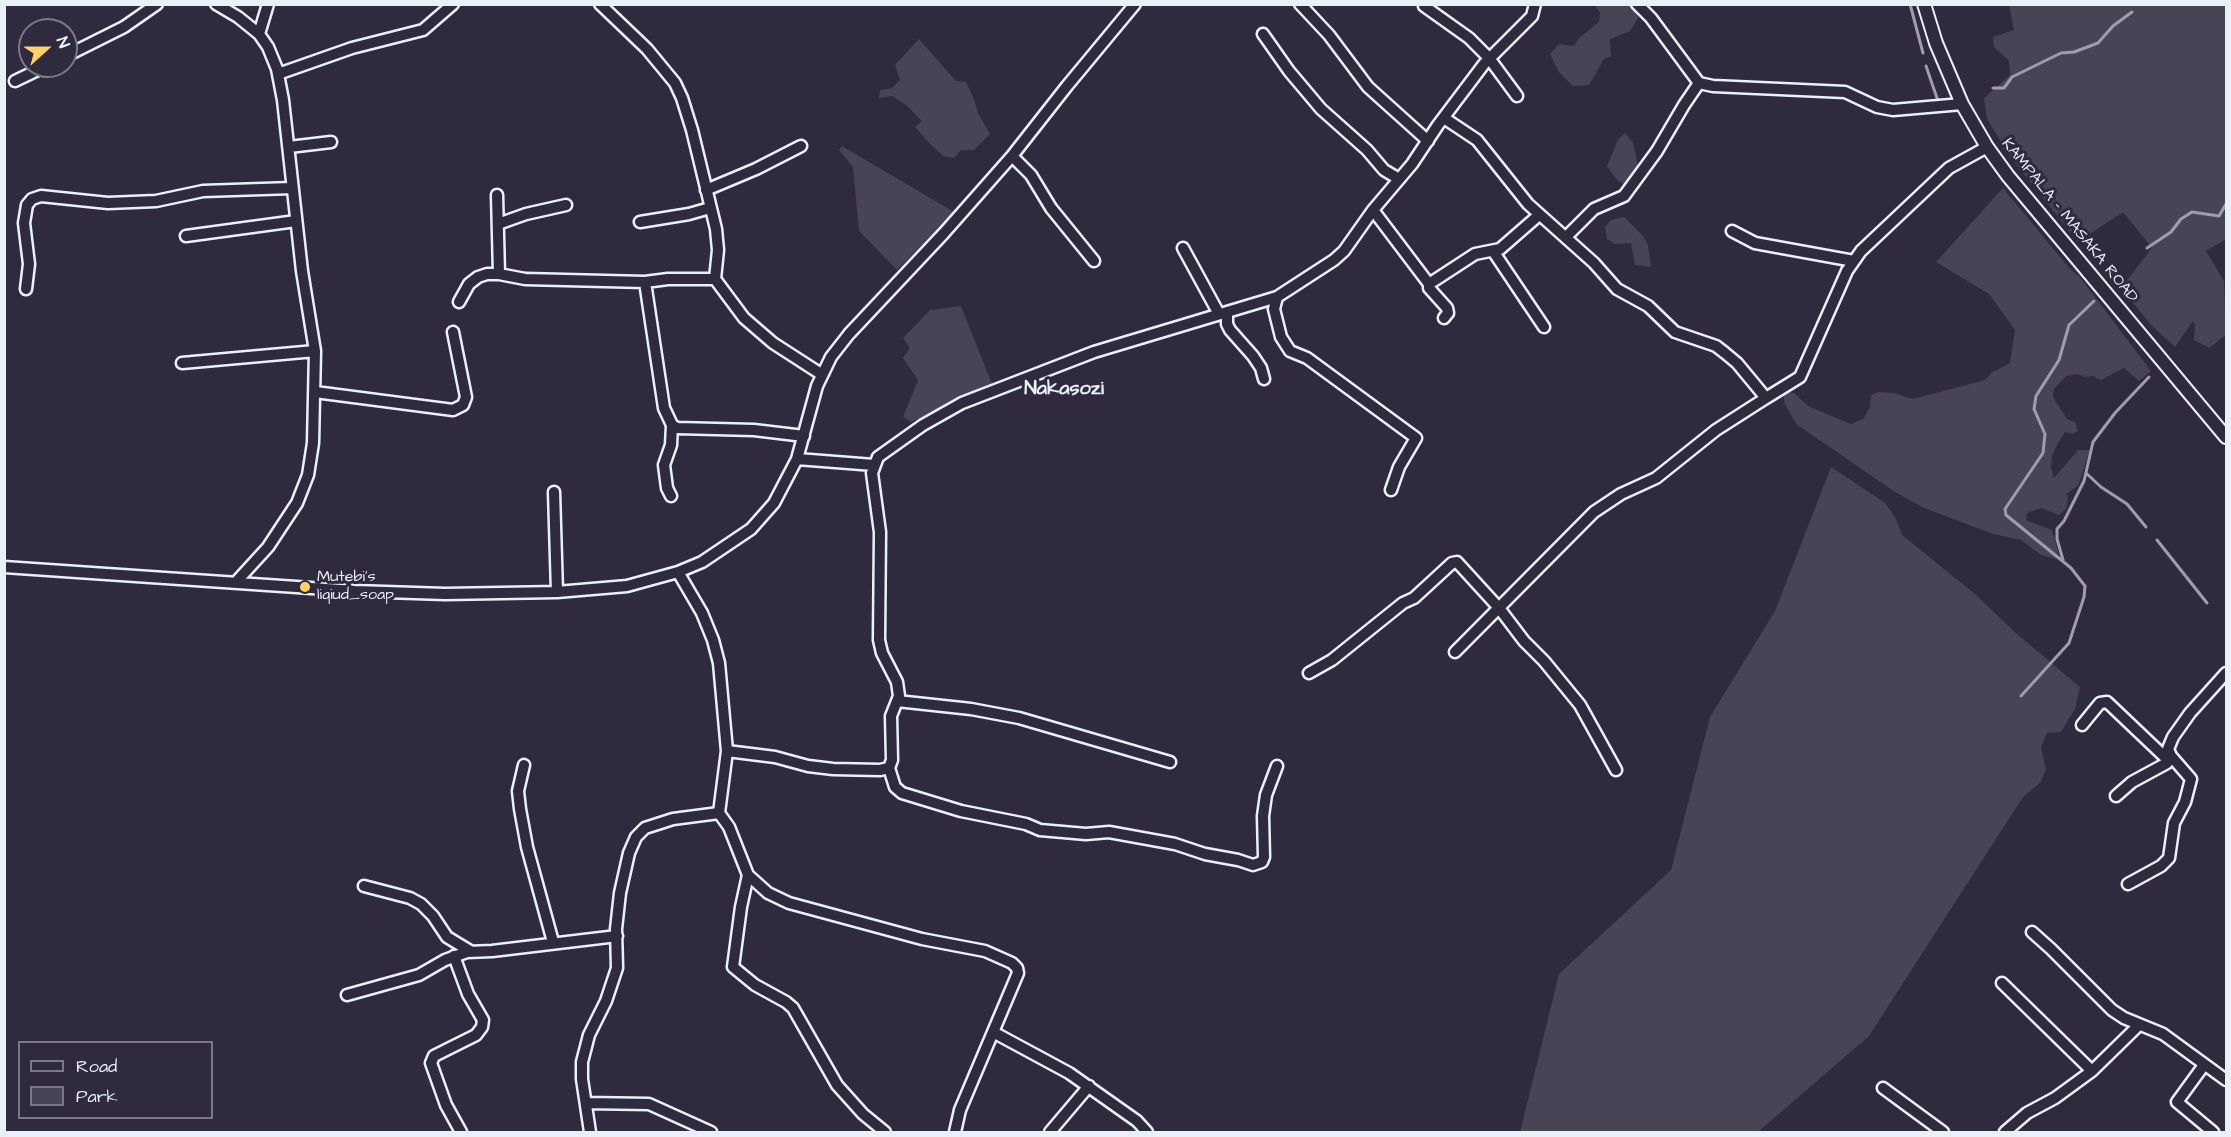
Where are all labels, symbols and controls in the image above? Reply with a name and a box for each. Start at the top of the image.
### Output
north arrow [18,18,78,78]
text: N [51,34,75,51]
street label: KAMPALA - MASAKA ROAD [1997,135,2141,307]
district label: Nakasozi [1024,378,1104,402]
place label: Mutebi's liqiud_soap [317,568,394,606]
marker: Mutebi's liqiud_soap [298,580,312,594]
legend [18,1041,213,1119]
text: Road [76,1054,117,1079]
text: Park [76,1084,118,1109]

